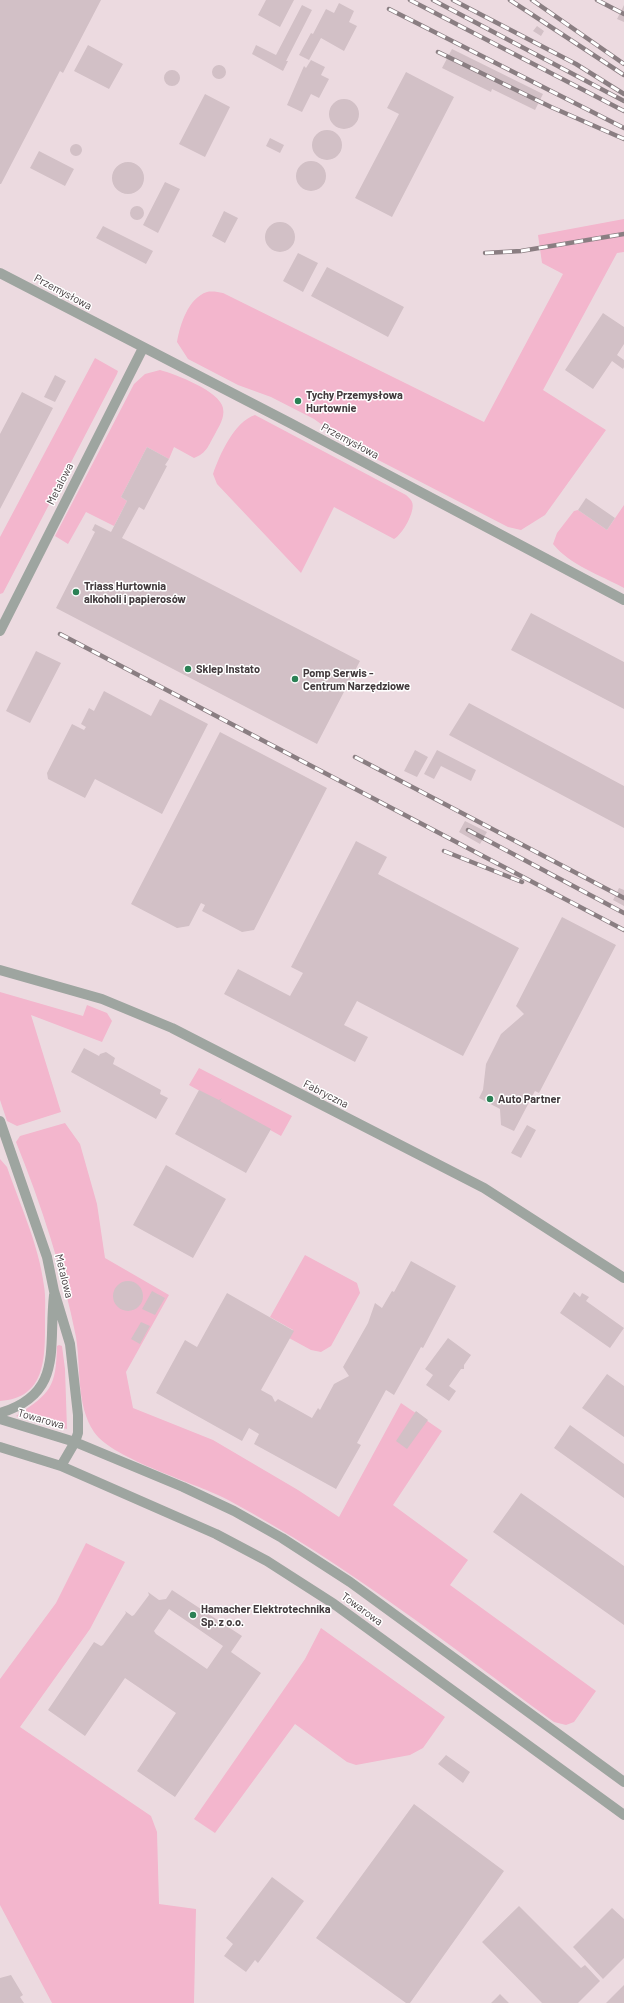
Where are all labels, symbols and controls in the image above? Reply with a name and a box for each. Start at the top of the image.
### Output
street label: Przemysłowa [32,271,94,313]
place label: Tychy Przemysłowa Hurtownie [306,388,403,414]
marker: Tychy Przemysłowa Hurtownie [293,396,303,406]
street label: Przemysłowa [319,420,381,462]
street label: Metalowa [44,461,76,507]
place label: Triass Hurtownia alkoholi i papierosów [84,579,186,605]
marker: Triass Hurtownia alkoholi i papierosów [71,587,81,597]
place label: Sklep Instato [196,662,260,676]
marker: Sklep Instato [183,664,193,674]
place label: Pomp Serwis - Centrum Narzędziowe [303,666,410,692]
marker: Pomp Serwis - Centrum Narzędziowe [290,674,300,684]
street label: Fabryczna [301,1077,351,1111]
place label: Auto Partner [498,1092,561,1106]
marker: Auto Partner [485,1094,495,1104]
street label: Metalowa [52,1253,76,1299]
street label: Towarowa [16,1406,66,1432]
street label: Towarowa [339,1590,385,1628]
place label: Hamacher Elektrotechnika Sp. z o.o. [201,1602,331,1628]
marker: Hamacher Elektrotechnika Sp. z o.o. [188,1610,198,1620]

